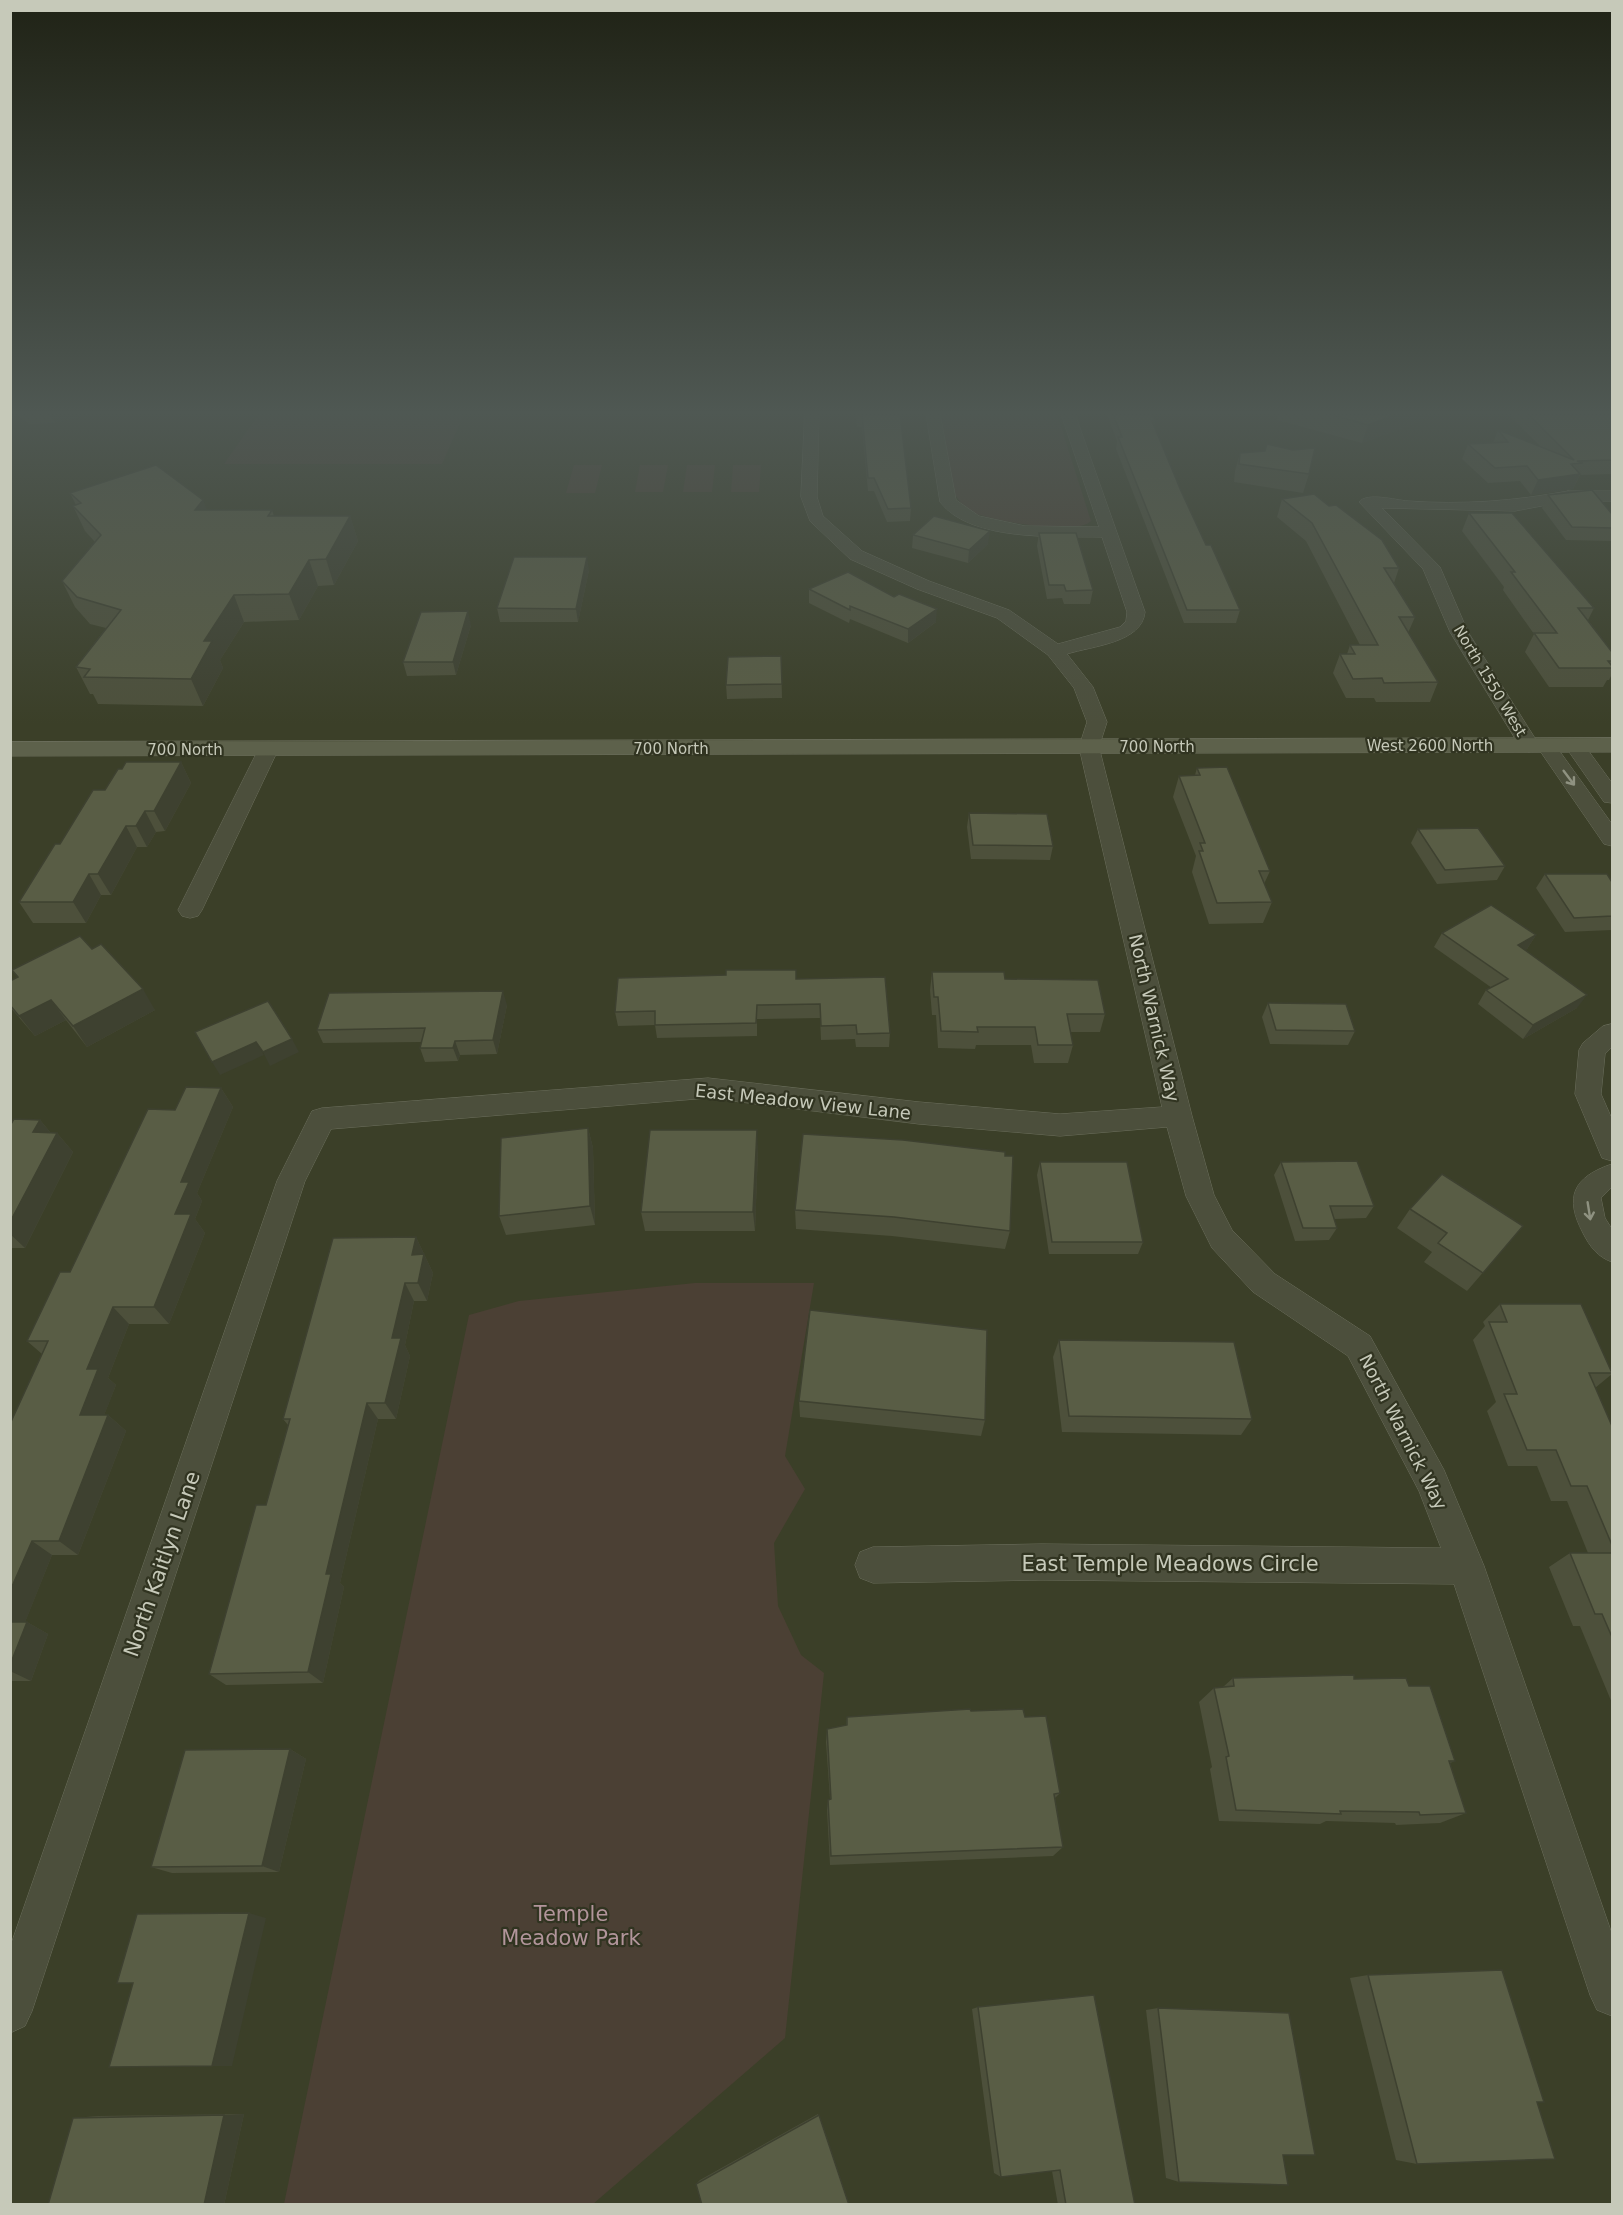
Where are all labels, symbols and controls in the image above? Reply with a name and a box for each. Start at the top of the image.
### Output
street label: North 1550 West [1450,622,1530,740]
street label: West 2600 North [1367,737,1493,755]
street label: 700 North [1119,738,1195,756]
street label: 700 North [633,740,709,758]
street label: 700 North [147,741,223,759]
one-way arrow [1563,770,1576,786]
street label: North Warnick Way [1125,932,1184,1104]
street label: East Meadow View Lane [694,1080,912,1123]
one-way arrow [1584,1200,1595,1220]
street label: North Warnick Way [1355,1351,1452,1513]
street label: North Kaitlyn Lane [119,1468,205,1660]
street label: East Temple Meadows Circle [1021,1552,1319,1576]
park label: Temple Meadow Park [501,1902,641,1950]

